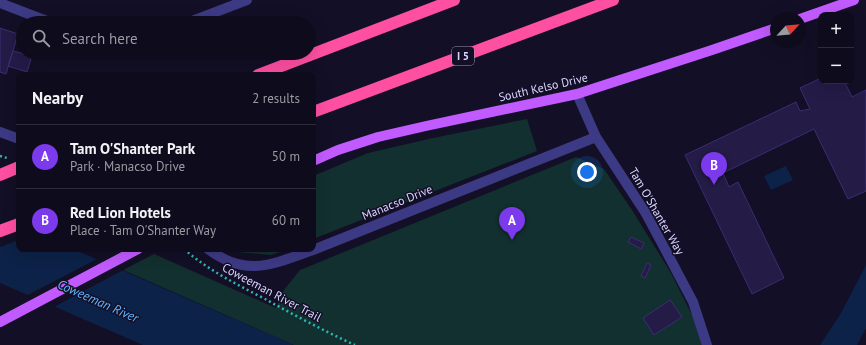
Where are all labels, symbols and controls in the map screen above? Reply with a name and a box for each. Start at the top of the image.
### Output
north arrow [770,12,806,48]
map controls [818,12,854,84]
button: + [818,12,854,48]
search box [16,16,316,60]
icon: search [30,27,52,49]
text: Search here [62,29,138,48]
road number: I 5 [452,47,474,65]
button: − [818,48,854,84]
street label: South Kelso Drive [497,69,589,105]
text: Nearby [32,87,83,109]
text: 2 results [252,90,300,107]
text: Tam O'Shanter Park [70,139,195,158]
text: A [41,148,49,165]
text: 50 m [272,148,300,165]
pin: B [701,152,727,185]
text: Park · Manacso Drive [70,158,185,175]
your location [577,162,597,182]
street label: Tam O'Shanter Way [626,165,688,258]
street label: Manacso Drive [359,181,435,223]
text: Red Lion Hotels [70,203,171,222]
pin: A [499,207,525,240]
text: B [41,212,49,229]
text: 60 m [272,212,300,229]
text: Place · Tam O'Shanter Way [70,222,216,239]
street label: Coweeman River Trail [220,260,325,325]
water label: Coweeman River [55,276,142,327]

